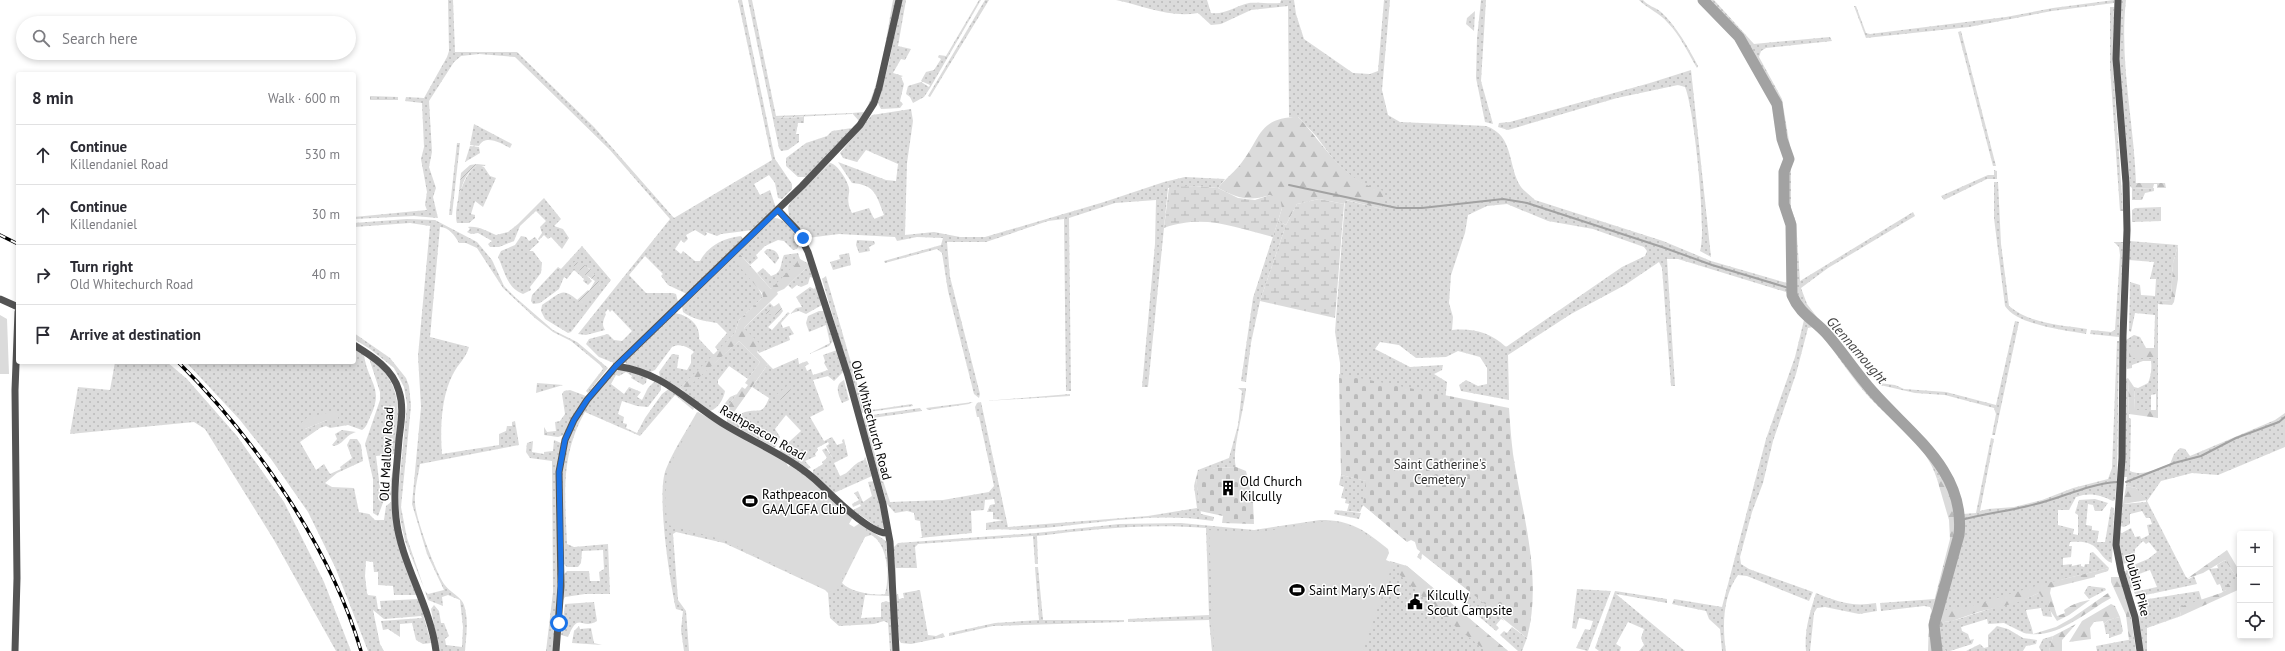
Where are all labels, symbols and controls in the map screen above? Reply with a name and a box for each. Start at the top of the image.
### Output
search box [16,16,356,60]
icon: search [30,27,52,49]
text: Search here [62,29,138,48]
text: 8 min [32,87,73,109]
text: Walk · 600 m [268,90,340,107]
text: Continue [70,137,127,156]
icon: ahead [32,144,54,166]
text: 530 m [305,146,340,163]
text: Killendaniel Road [70,156,168,173]
text: Continue [70,197,127,216]
icon: ahead [32,204,54,226]
text: 30 m [312,206,340,223]
text: Killendaniel [70,216,137,233]
route end [794,229,812,247]
text: Turn right [70,257,133,276]
icon: right [32,264,54,286]
text: 40 m [312,266,340,283]
text: Old Whitechurch Road [70,276,193,293]
water label: Glennamought [1823,313,1892,388]
icon: arrive [32,324,54,346]
text: Arrive at destination [70,325,201,344]
street label: Old Whitechurch Road [847,358,896,482]
street label: Rathpeacon Road [717,401,809,464]
street label: Old Mallow Road [376,406,397,502]
park label: Saint Catherine's Cemetery [1394,456,1486,488]
place label: Old Church Kilcully [1240,473,1302,505]
building icon: Old Church Kilcully [1219,479,1237,497]
place label: Rathpeacon GAA/LGFA Club [762,486,846,518]
sports icon: Rathpeacon GAA/LGFA Club [741,492,759,510]
map controls [2237,531,2273,639]
button: + [2237,531,2273,567]
street label: Dublin Pike [2121,552,2154,618]
button: − [2237,567,2273,603]
sports icon: Saint Mary's AFC [1288,581,1306,599]
place label: Saint Mary's AFC [1309,582,1400,599]
place label: Kilcully Scout Campsite [1427,587,1512,619]
public building icon: Kilcully Scout Campsite [1406,593,1424,611]
button: locate [2237,603,2273,639]
route start [550,614,568,632]

